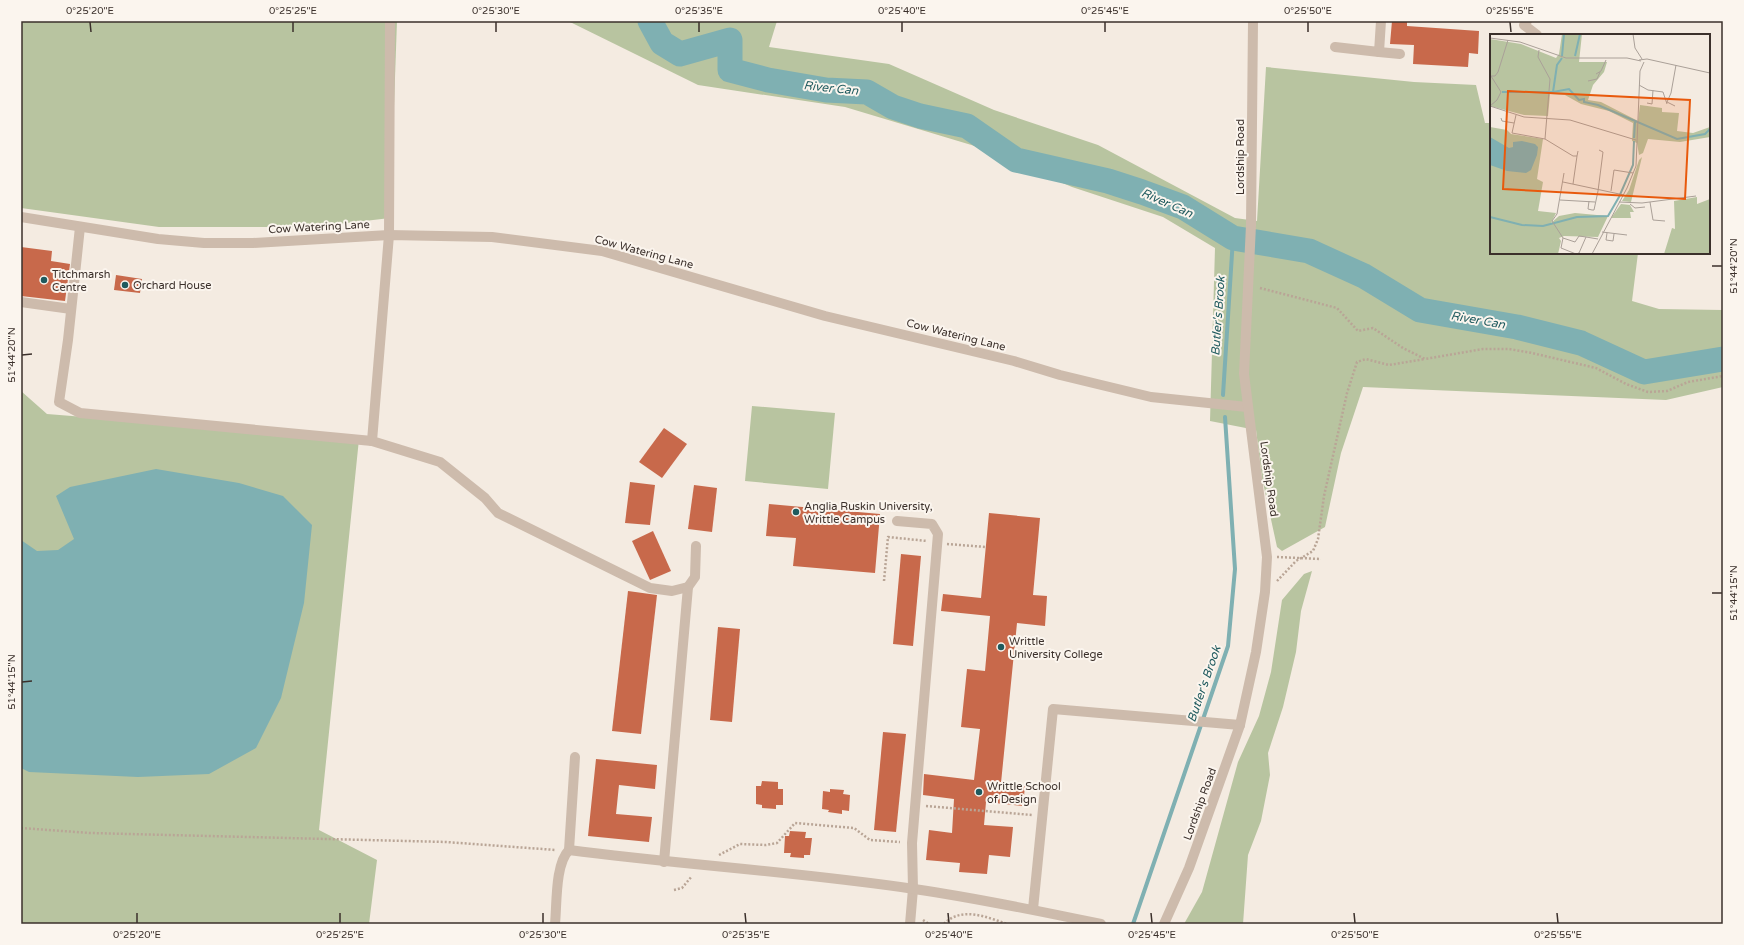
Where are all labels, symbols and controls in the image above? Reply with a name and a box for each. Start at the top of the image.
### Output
text: 0°25'20"E [66,5,114,17]
text: 0°25'25"E [269,5,317,17]
text: 0°25'30"E [472,5,520,17]
text: 0°25'35"E [675,5,723,17]
text: 0°25'40"E [878,5,926,17]
text: 0°25'45"E [1081,5,1129,17]
text: 0°25'50"E [1284,5,1332,17]
text: 0°25'55"E [1486,5,1534,17]
inset map [1490,34,1710,254]
water label: River Can [803,78,860,98]
street label: Lordship Road [1234,119,1247,195]
water label: River Can [1139,185,1195,221]
street label: Cow Watering Lane [268,218,370,236]
street label: Cow Watering Lane [593,233,695,271]
text: 51°44'20"N [1728,238,1740,294]
place label: Titchmarsh Centre [52,268,111,294]
water label: Butler's Brook [1208,274,1228,356]
marker: Titchmarsh Centre [39,275,49,285]
place label: Orchard House [133,279,212,292]
marker: Orchard House [120,280,130,290]
water label: River Can [1450,308,1507,332]
street label: Cow Watering Lane [905,316,1007,354]
text: 51°44'20"N [6,327,18,383]
street label: Lordship Road [1257,440,1281,518]
place label: Anglia Ruskin University, Writtle Campus [804,500,933,526]
marker: Anglia Ruskin University, Writtle Campus [791,507,801,517]
text: 51°44'15"N [1728,565,1740,621]
place label: Writtle University College [1009,635,1103,661]
marker: Writtle University College [996,642,1006,652]
water label: Butler's Brook [1184,643,1224,724]
text: 51°44'15"N [6,654,18,710]
street label: Lordship Road [1181,766,1219,842]
place label: Writtle School of Design [987,780,1061,806]
marker: Writtle School of Design [974,787,984,797]
text: 0°25'20"E [113,929,161,941]
text: 0°25'25"E [316,929,364,941]
text: 0°25'30"E [519,929,567,941]
text: 0°25'35"E [722,929,770,941]
text: 0°25'40"E [925,929,973,941]
text: 0°25'45"E [1128,929,1176,941]
text: 0°25'50"E [1331,929,1379,941]
text: 0°25'55"E [1534,929,1582,941]

